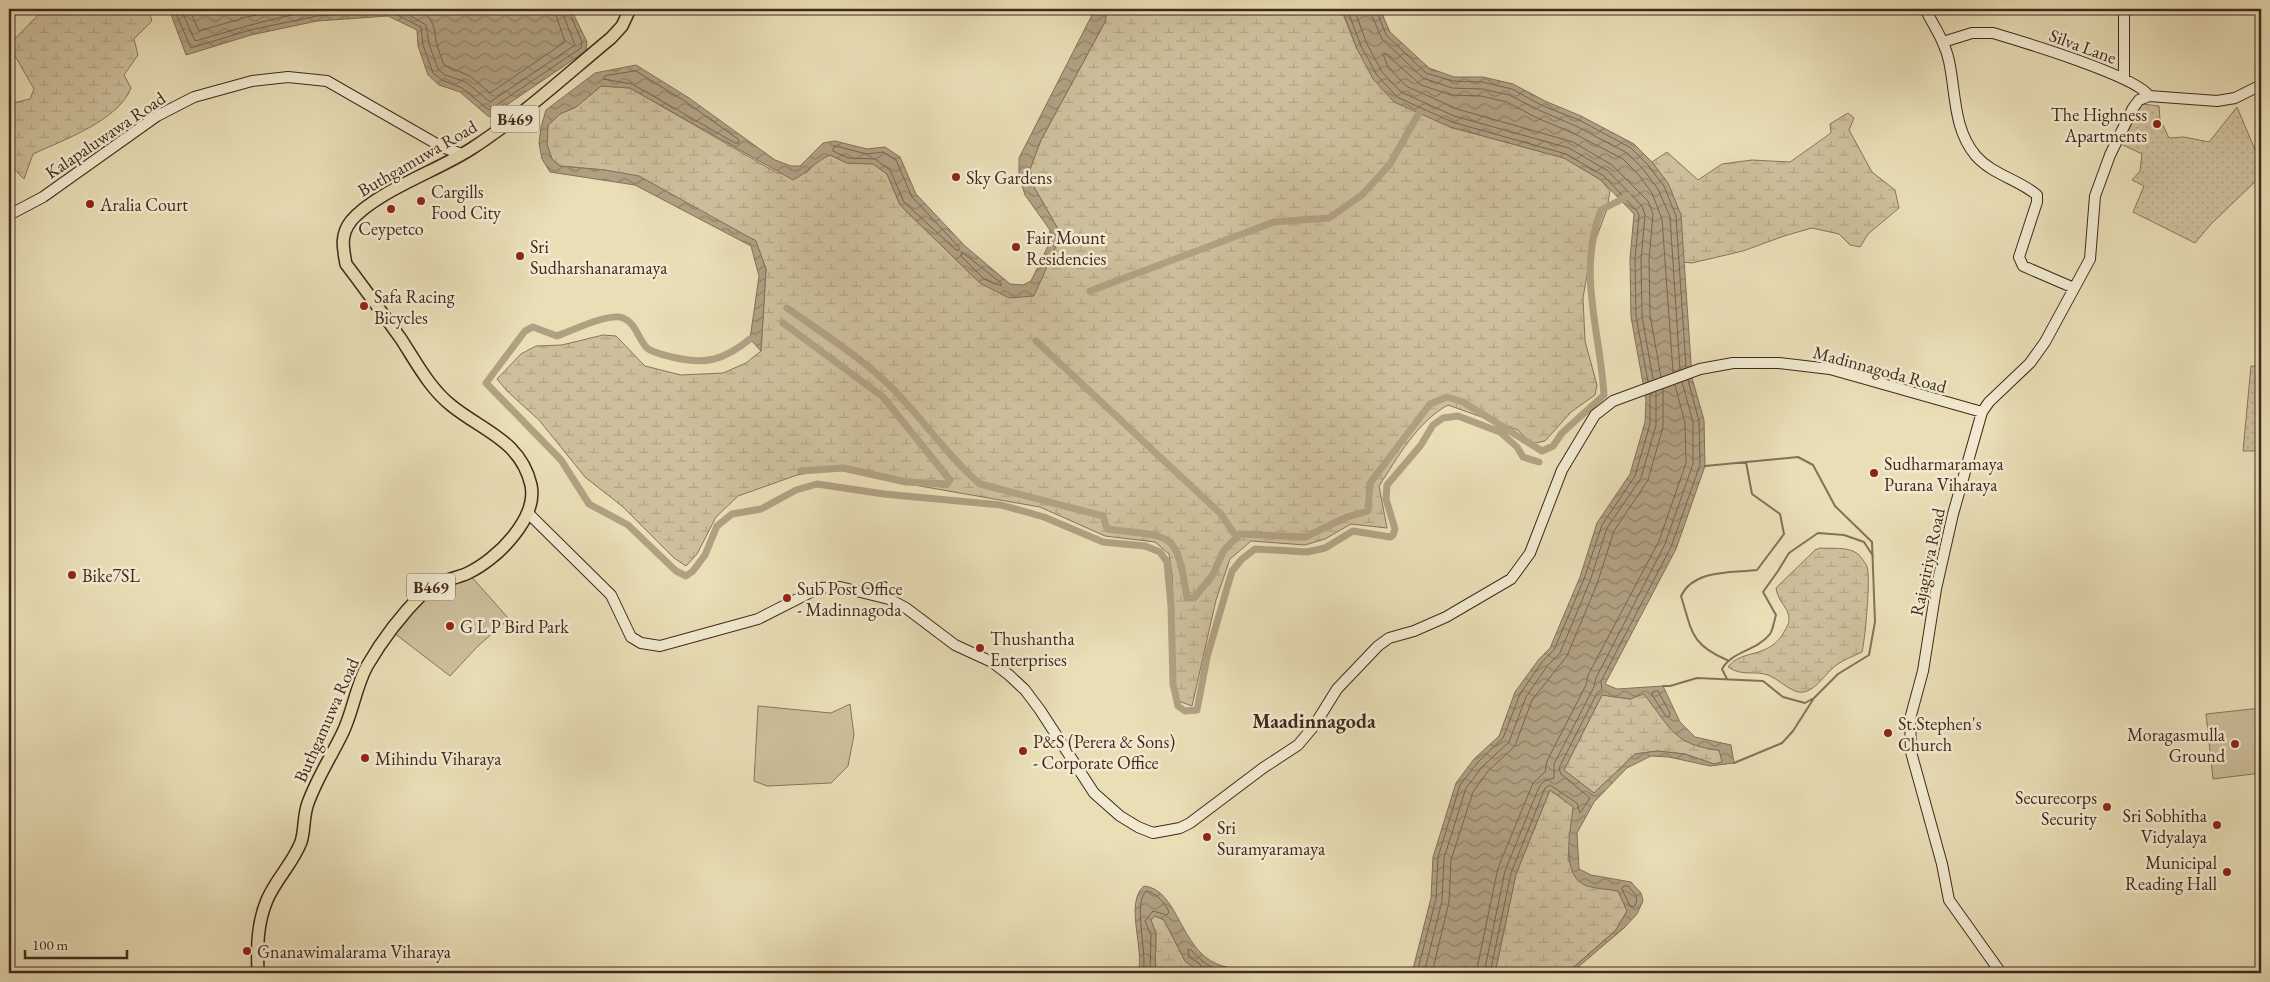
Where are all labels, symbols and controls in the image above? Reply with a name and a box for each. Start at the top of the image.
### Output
street label: Silva Lane [2046,23,2120,69]
street label: Kalapaluwawa Road [40,86,170,184]
place label: The Highness Apartments [2051,103,2147,147]
road number: B469 [491,106,539,132]
street label: Buthgamuwa Road [353,114,482,201]
marker: The Highness Apartments [2151,118,2163,130]
place label: Sky Gardens [966,166,1052,189]
marker: Sky Gardens [950,171,962,183]
place label: Cargills Food City [431,180,501,224]
place label: Aralia Court [99,193,188,216]
marker: Cargills Food City [415,195,427,207]
marker: Aralia Court [84,198,96,210]
marker: Ceypetco [385,203,397,215]
place label: Ceypetco [358,217,424,240]
place label: Fair Mount Residencies [1026,226,1106,270]
place label: Sri Sudharshanaramaya [530,235,668,279]
marker: Fair Mount Residencies [1010,241,1022,253]
marker: Sri Sudharshanaramaya [514,250,526,262]
place label: Safa Racing Bicycles [374,285,455,329]
marker: Safa Racing Bicycles [358,300,370,312]
street label: Madinnagoda Road [1811,340,1950,398]
place label: Sudharmaramaya Purana Viharaya [1884,452,2004,496]
marker: Sudharmaramaya Purana Viharaya [1868,467,1880,479]
street label: Rajagiriya Road [1904,505,1950,618]
place label: Bike7SL [82,564,140,587]
marker: Bike7SL [66,569,78,581]
road number: B469 [407,574,455,600]
place label: Sub Post Office - Madinnagoda [797,577,902,621]
marker: Sub Post Office - Madinnagoda [781,592,793,604]
place label: G L P Bird Park [460,615,569,638]
marker: G L P Bird Park [444,620,456,632]
place label: Thushantha Enterprises [990,627,1076,671]
marker: Thushantha Enterprises [974,642,986,654]
street label: Buthgamuwa Road [288,653,364,786]
district label: Maadinnagoda [1252,708,1376,734]
place label: St.Stephen's Church [1898,712,1982,756]
place label: Moragasmulla Ground [2127,723,2226,767]
marker: St.Stephen's Church [1882,727,1894,739]
place label: P&S (Perera & Sons) - Corporate Office [1033,730,1175,774]
marker: Moragasmulla Ground [2229,738,2241,750]
marker: P&S (Perera & Sons) - Corporate Office [1017,745,1029,757]
place label: Mihindu Viharaya [375,747,502,770]
marker: Mihindu Viharaya [359,752,371,764]
place label: Securecorps Security [2015,786,2097,830]
marker: Securecorps Security [2101,801,2113,813]
place label: Sri Sobhitha Vidyalaya [2123,804,2208,848]
place label: Sri Suramyaramaya [1217,816,1326,860]
marker: Sri Sobhitha Vidyalaya [2211,819,2223,831]
marker: Sri Suramyaramaya [1201,831,1213,843]
place label: Municipal Reading Hall [2125,851,2217,895]
marker: Municipal Reading Hall [2221,866,2233,878]
scale bar [25,927,128,959]
text: 100 m [32,935,69,954]
place label: Gnanawimalarama Viharaya [257,940,452,963]
marker: Gnanawimalarama Viharaya [241,945,253,957]

